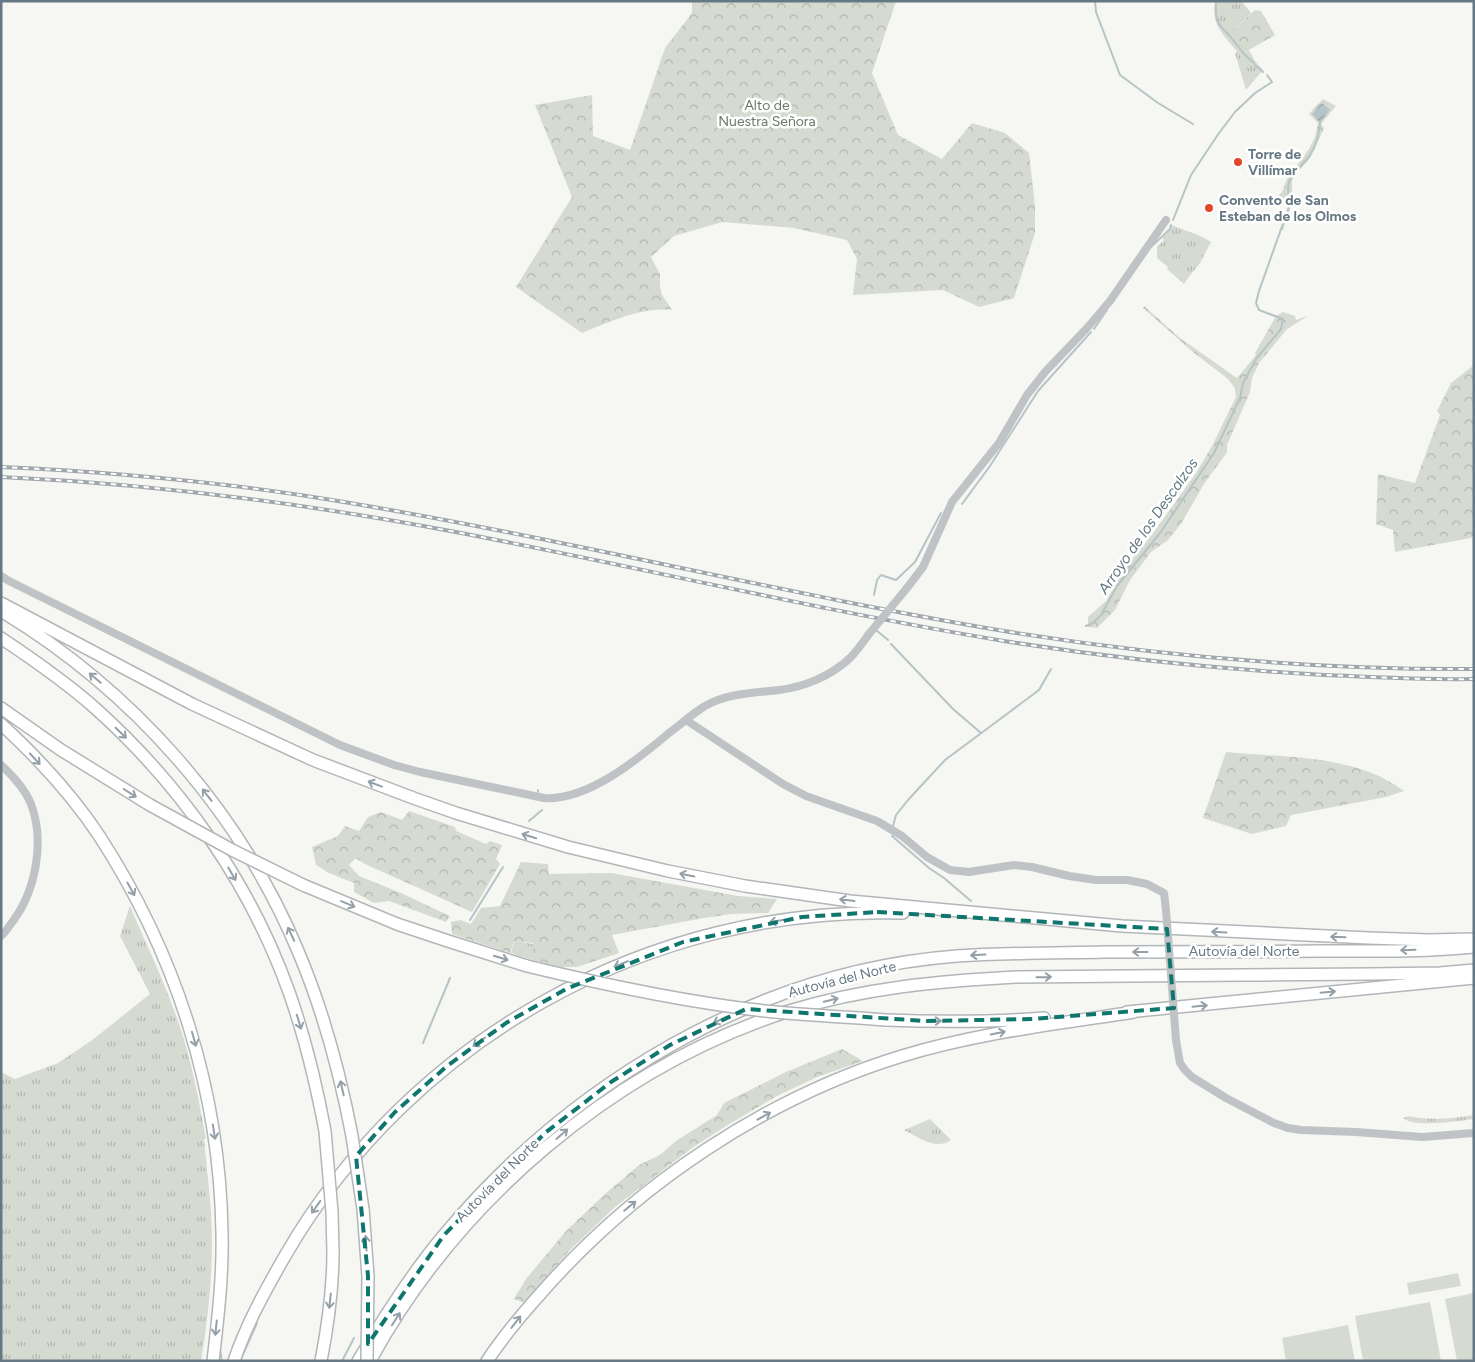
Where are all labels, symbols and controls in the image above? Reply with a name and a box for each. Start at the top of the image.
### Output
park label: Alto de Nuestra Señora [718,97,816,130]
place label: Torre de Villímar [1248,146,1301,179]
marker: Torre de Villímar [1232,156,1244,168]
place label: Convento de San Esteban de los Olmos [1219,192,1357,225]
marker: Convento de San Esteban de los Olmos [1203,202,1215,214]
water label: Arroyo de los Descalzos [1094,455,1202,598]
one-way arrow [89,672,102,684]
one-way arrow [115,727,128,739]
one-way arrow [29,752,41,765]
one-way arrow [368,779,383,788]
one-way arrow [122,788,136,798]
one-way arrow [202,789,213,802]
one-way arrow [521,830,537,840]
one-way arrow [228,867,238,881]
one-way arrow [679,870,695,879]
one-way arrow [127,881,136,896]
one-way arrow [839,895,855,905]
one-way arrow [340,899,355,909]
one-way arrow [769,916,785,926]
one-way arrow [285,927,295,942]
one-way arrow [1211,927,1227,936]
one-way arrow [1330,932,1346,941]
street label: Autovía del Norte [1189,943,1300,960]
one-way arrow [1400,945,1416,955]
one-way arrow [1132,947,1148,957]
one-way arrow [970,951,986,960]
one-way arrow [493,953,509,963]
street label: Autovía del Norte [786,958,898,1001]
one-way arrow [613,960,629,969]
one-way arrow [1035,972,1051,981]
one-way arrow [1319,988,1335,997]
one-way arrow [822,995,838,1004]
one-way arrow [1192,1001,1208,1011]
one-way arrow [294,1014,304,1030]
one-way arrow [713,1016,728,1025]
one-way arrow [926,1016,942,1026]
one-way arrow [990,1027,1006,1037]
one-way arrow [189,1030,199,1046]
one-way arrow [472,1037,486,1047]
one-way arrow [337,1081,346,1097]
one-way arrow [757,1110,771,1120]
one-way arrow [209,1124,219,1140]
one-way arrow [555,1129,568,1140]
street label: Autovía del Norte [452,1135,543,1225]
one-way arrow [311,1200,321,1214]
one-way arrow [623,1201,636,1212]
one-way arrow [361,1235,370,1251]
one-way arrow [325,1292,335,1308]
one-way arrow [391,1313,401,1327]
one-way arrow [511,1316,522,1329]
one-way arrow [211,1320,221,1336]

